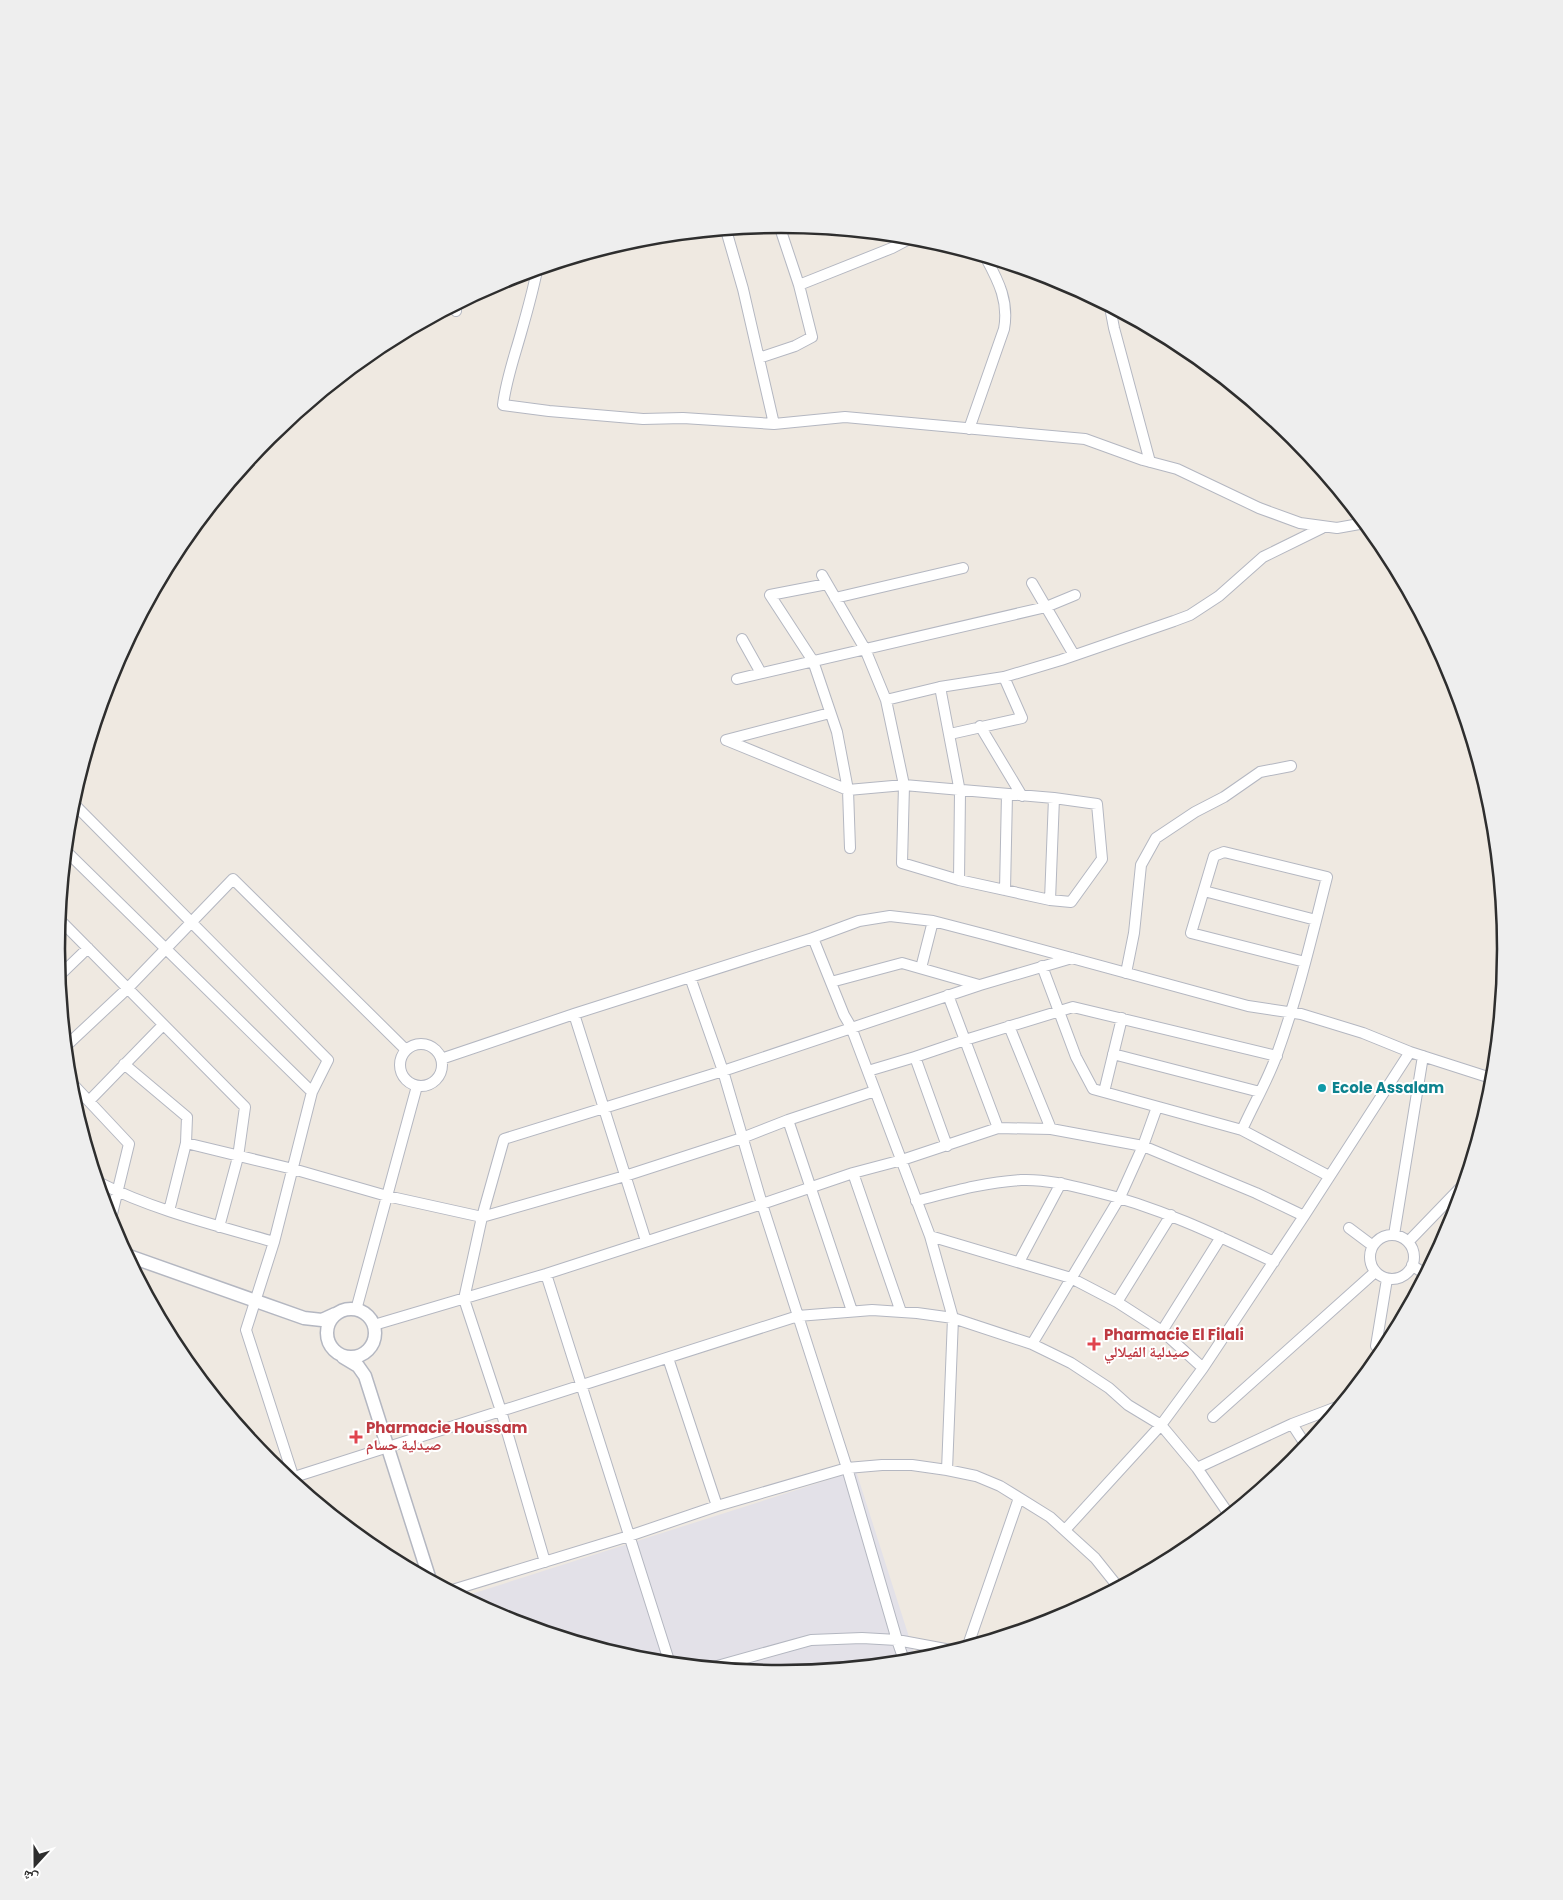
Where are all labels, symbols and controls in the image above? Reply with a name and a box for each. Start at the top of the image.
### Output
place label: Ecole Assalam [1332,1077,1444,1098]
marker: Ecole Assalam [1316,1082,1328,1094]
place label: Pharmacie El Filali صيدلية الفيلالي [1104,1324,1244,1364]
marker: Pharmacie El Filali صيدلية الفيلالي [1088,1338,1100,1350]
place label: Pharmacie Houssam صيدلية حسام [366,1417,528,1455]
marker: Pharmacie Houssam صيدلية حسام [350,1431,362,1443]
north arrow [10,1840,60,1890]
text: ش [20,1865,41,1889]

